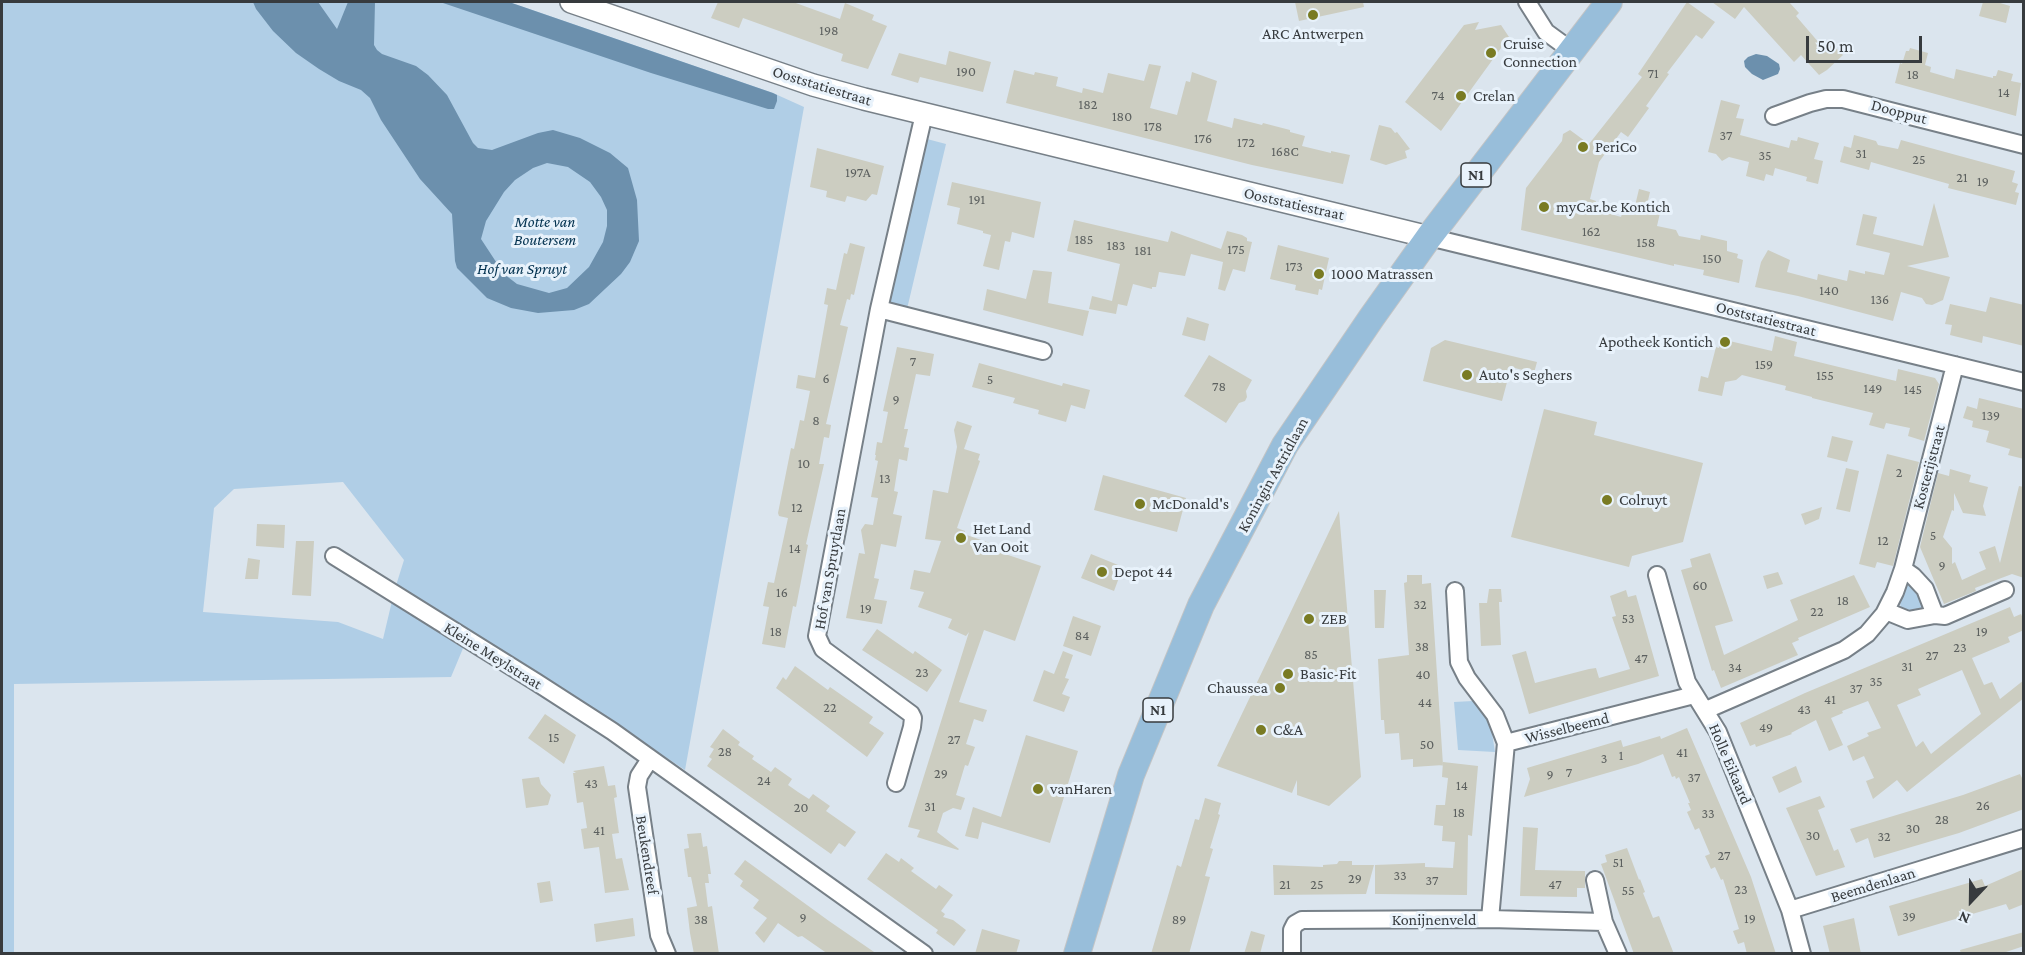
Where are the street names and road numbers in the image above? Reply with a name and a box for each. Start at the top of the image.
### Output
street label: Ooststatiestraat [770,62,874,110]
street label: Doopput [1869,95,1929,129]
road number: N1 [1461,163,1491,187]
street label: Ooststatiestraat [1242,183,1346,225]
street label: Ooststatiestraat [1714,297,1818,341]
street label: Koningin Astridlaan [1233,414,1313,536]
street label: Kosterijstraat [1909,423,1949,511]
street label: Hof van Spruytlaan [810,507,850,631]
street label: Kleine Meylstraat [440,618,546,694]
road number: N1 [1143,698,1173,722]
street label: Wisselbeemd [1523,708,1611,748]
street label: Holle Eikaard [1704,721,1756,807]
street label: Beukendreef [631,814,663,896]
street label: Beemdenlaan [1828,863,1918,907]
street label: Konijnenveld [1392,910,1476,930]

